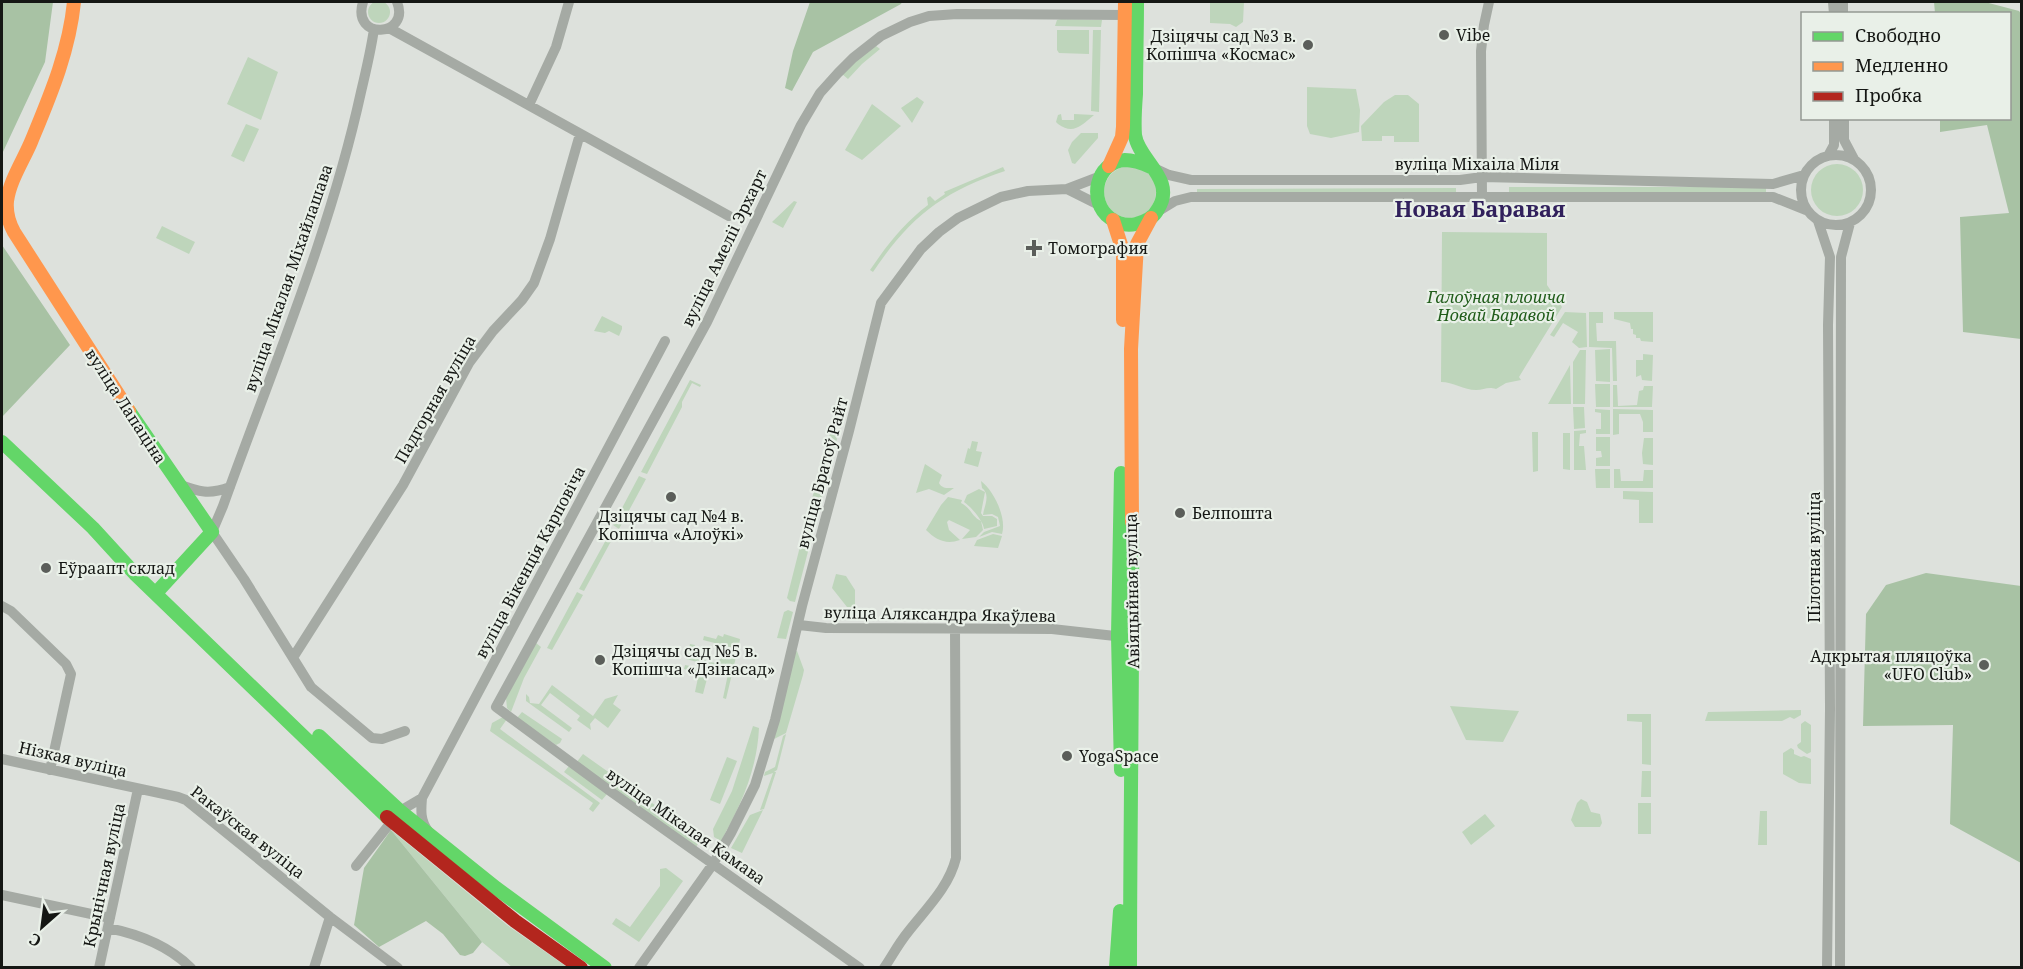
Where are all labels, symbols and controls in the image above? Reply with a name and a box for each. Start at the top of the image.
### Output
legend [1801,12,2011,120]
text: Свободно [1855,23,1941,47]
place label: Vibe [1456,24,1490,46]
place label: Дзіцячы сад №3 в. Копішча «Космас» [1146,25,1296,65]
marker: Vibe [1437,28,1451,42]
marker: Дзіцячы сад №3 в. Копішча «Космас» [1301,38,1315,52]
text: Медленно [1855,53,1948,77]
text: Пробка [1855,83,1922,107]
street label: вуліца Міхаіла Міля [1395,153,1559,175]
street label: вуліца Мікалая Міхайлашава [239,161,337,395]
street label: вуліца Амеліі Эрхарт [676,165,772,330]
district label: Новая Баравая [1395,193,1566,223]
place label: Томография [1048,237,1148,259]
marker: Томография [1025,239,1043,257]
park label: Галоўная плошча Новай Баравой [1426,286,1565,326]
street label: Падгорная вуліца [389,331,481,467]
street label: вуліца Лапаціна [80,344,172,468]
street label: вуліца Братоў Райт [791,394,853,551]
street label: вуліца Вікенція Карповіча [470,462,590,662]
marker: Дзіцячы сад №4 в. Копішча «Алоўкі» [664,490,678,504]
street label: Пілотная вуліца [1803,491,1825,623]
place label: Белпошта [1192,502,1273,524]
place label: Дзіцячы сад №4 в. Копішча «Алоўкі» [598,505,744,545]
marker: Белпошта [1173,506,1187,520]
street label: Авіяцыйная вуліца [1120,513,1144,669]
place label: Еўраапт склад [58,557,175,579]
marker: Еўраапт склад [39,561,53,575]
street label: вуліца Аляксандра Якаўлева [824,601,1056,627]
place label: Дзіцячы сад №5 в. Копішча «Дзінасад» [612,640,775,680]
place label: Адкрытая пляцоўка «UFO Club» [1810,645,1972,685]
marker: Дзіцячы сад №5 в. Копішча «Дзінасад» [593,653,607,667]
marker: Адкрытая пляцоўка «UFO Club» [1977,658,1991,672]
street label: Нізкая вуліца [17,736,129,782]
place label: YogaSpace [1078,745,1159,767]
marker: YogaSpace [1060,749,1074,763]
street label: вуліца Мікалая Камава [602,763,770,889]
street label: Ракаўская вуліца [186,780,310,884]
street label: Крынічная вуліца [78,801,130,949]
north arrow [12,897,72,957]
text: С [25,928,45,952]

